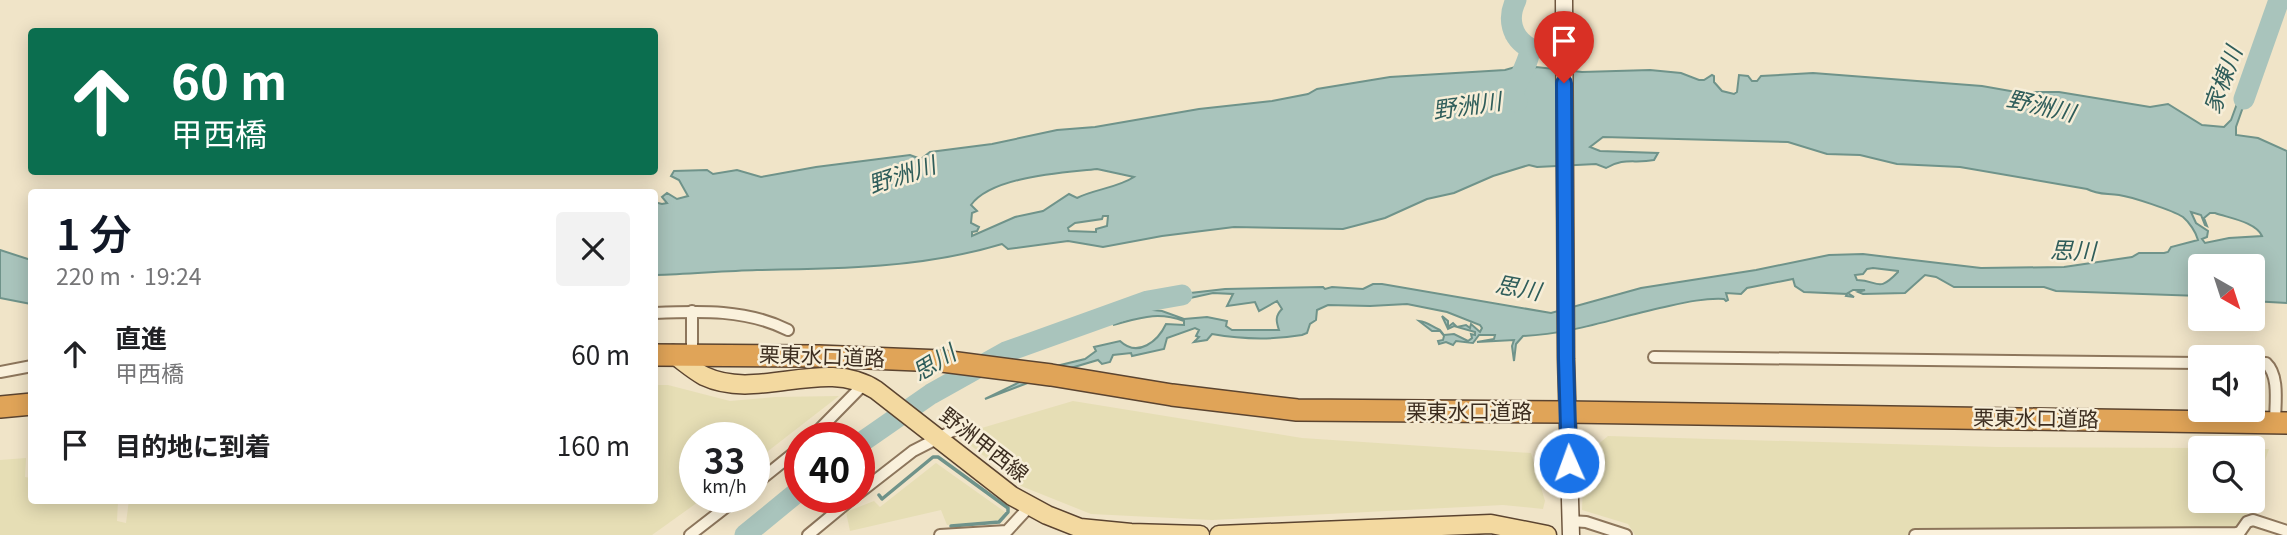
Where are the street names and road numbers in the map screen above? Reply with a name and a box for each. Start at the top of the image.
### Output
street label: 栗東水口道路 [759,338,886,372]
street label: 栗東水口道路 [1406,395,1532,425]
street label: 野洲甲西線 [935,399,1036,488]
street label: 栗東水口道路 [1973,401,2099,433]

